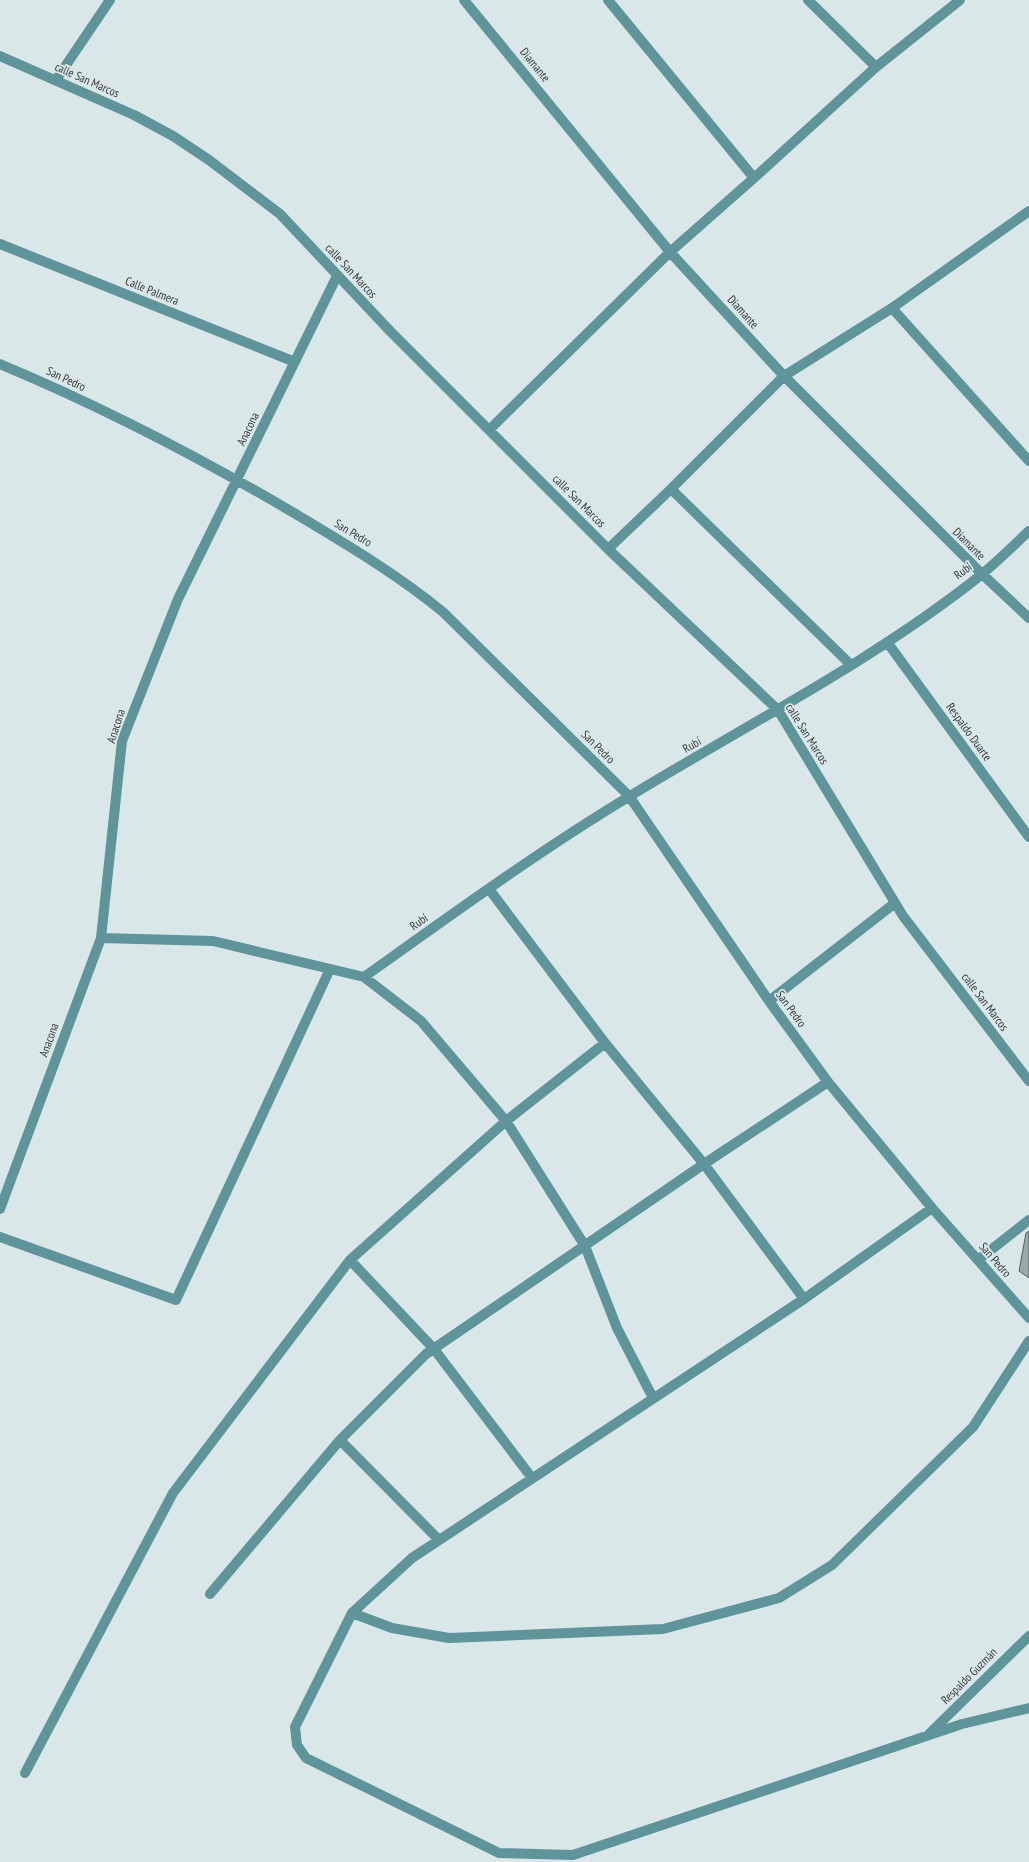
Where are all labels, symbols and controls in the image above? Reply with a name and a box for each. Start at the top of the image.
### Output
street label: Diamante [517,45,554,85]
street label: calle San Marcos [53,59,122,100]
street label: calle San Marcos [322,240,380,301]
street label: Calle Palmera [123,273,181,308]
street label: Diamante [724,292,762,331]
street label: San Pedro [44,363,88,394]
street label: Anacona [233,410,262,448]
street label: calle San Marcos [550,471,609,530]
street label: San Pedro [332,515,375,550]
street label: Diamante [950,524,989,563]
street label: Rubí [951,559,975,582]
street label: Respaldo Duarte [943,700,996,764]
street label: calle San Marcos [783,701,832,767]
street label: Anacona [103,707,128,745]
street label: San Pedro [578,727,618,767]
street label: Rubí [680,733,704,756]
street label: Rubí [407,910,431,933]
street label: calle San Marcos [959,970,1012,1034]
street label: San Pedro [773,988,810,1030]
street label: Anacona [35,1021,62,1059]
street label: San Pedro [976,1239,1015,1280]
street label: Respaldo Guzmán [937,1644,1000,1707]

